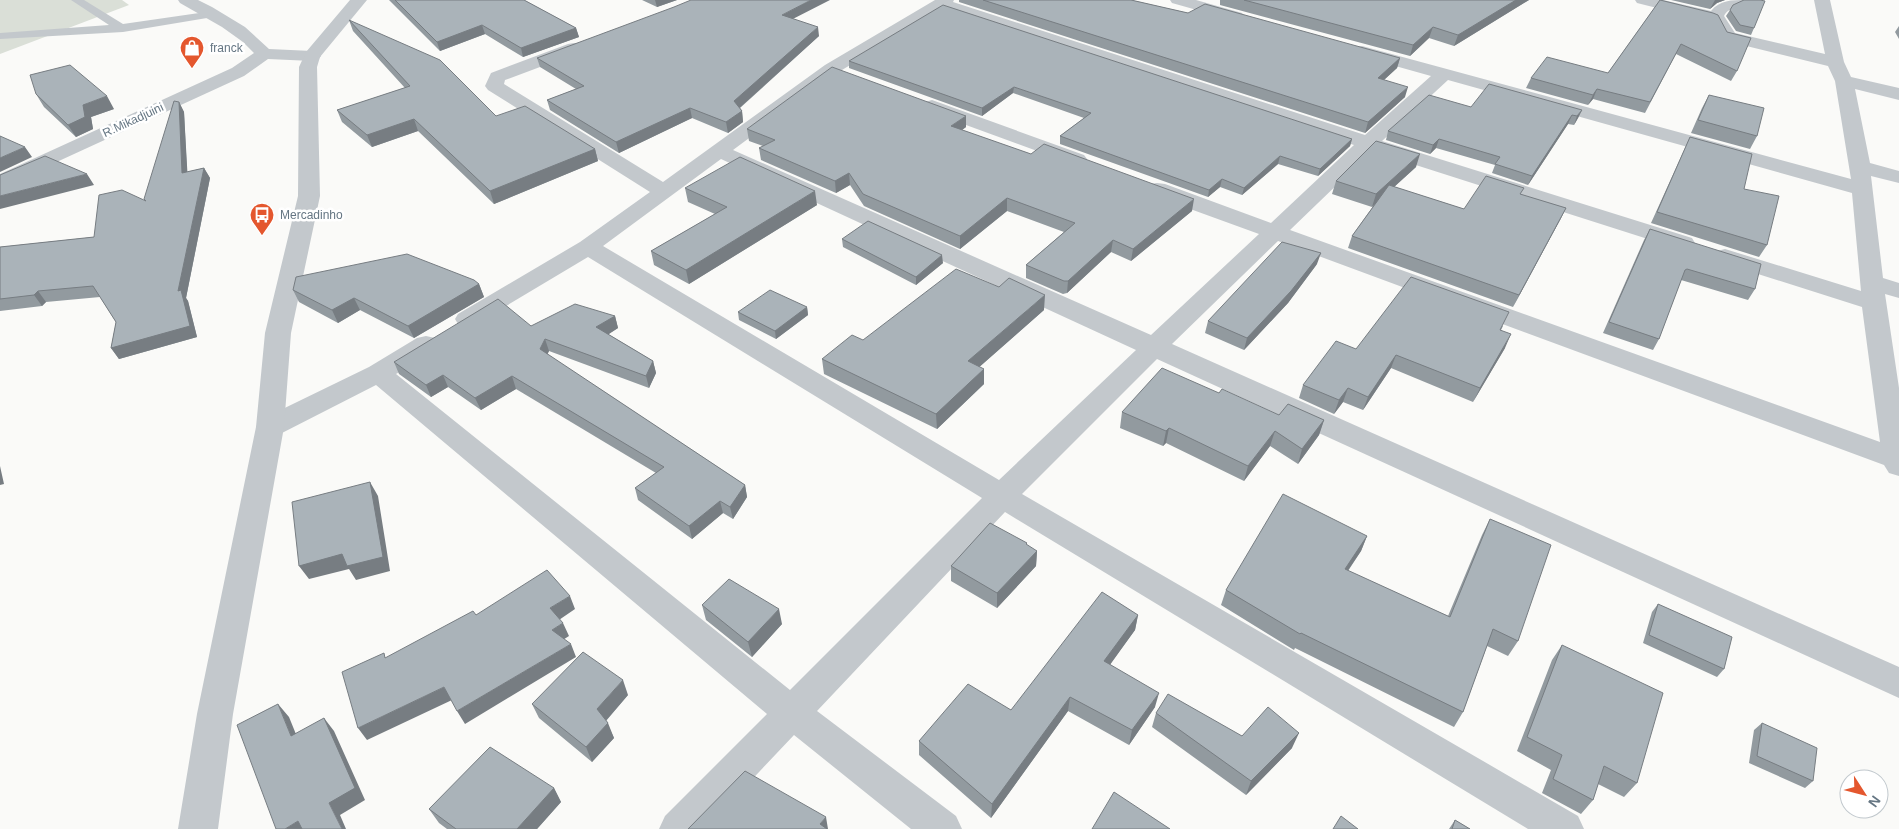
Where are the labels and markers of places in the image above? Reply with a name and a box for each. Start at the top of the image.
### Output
shop icon: franck [179,35,205,69]
place label: franck [210,41,244,55]
bus stop icon: Mercadinho [249,202,275,236]
place label: Mercadinho [280,208,343,222]

